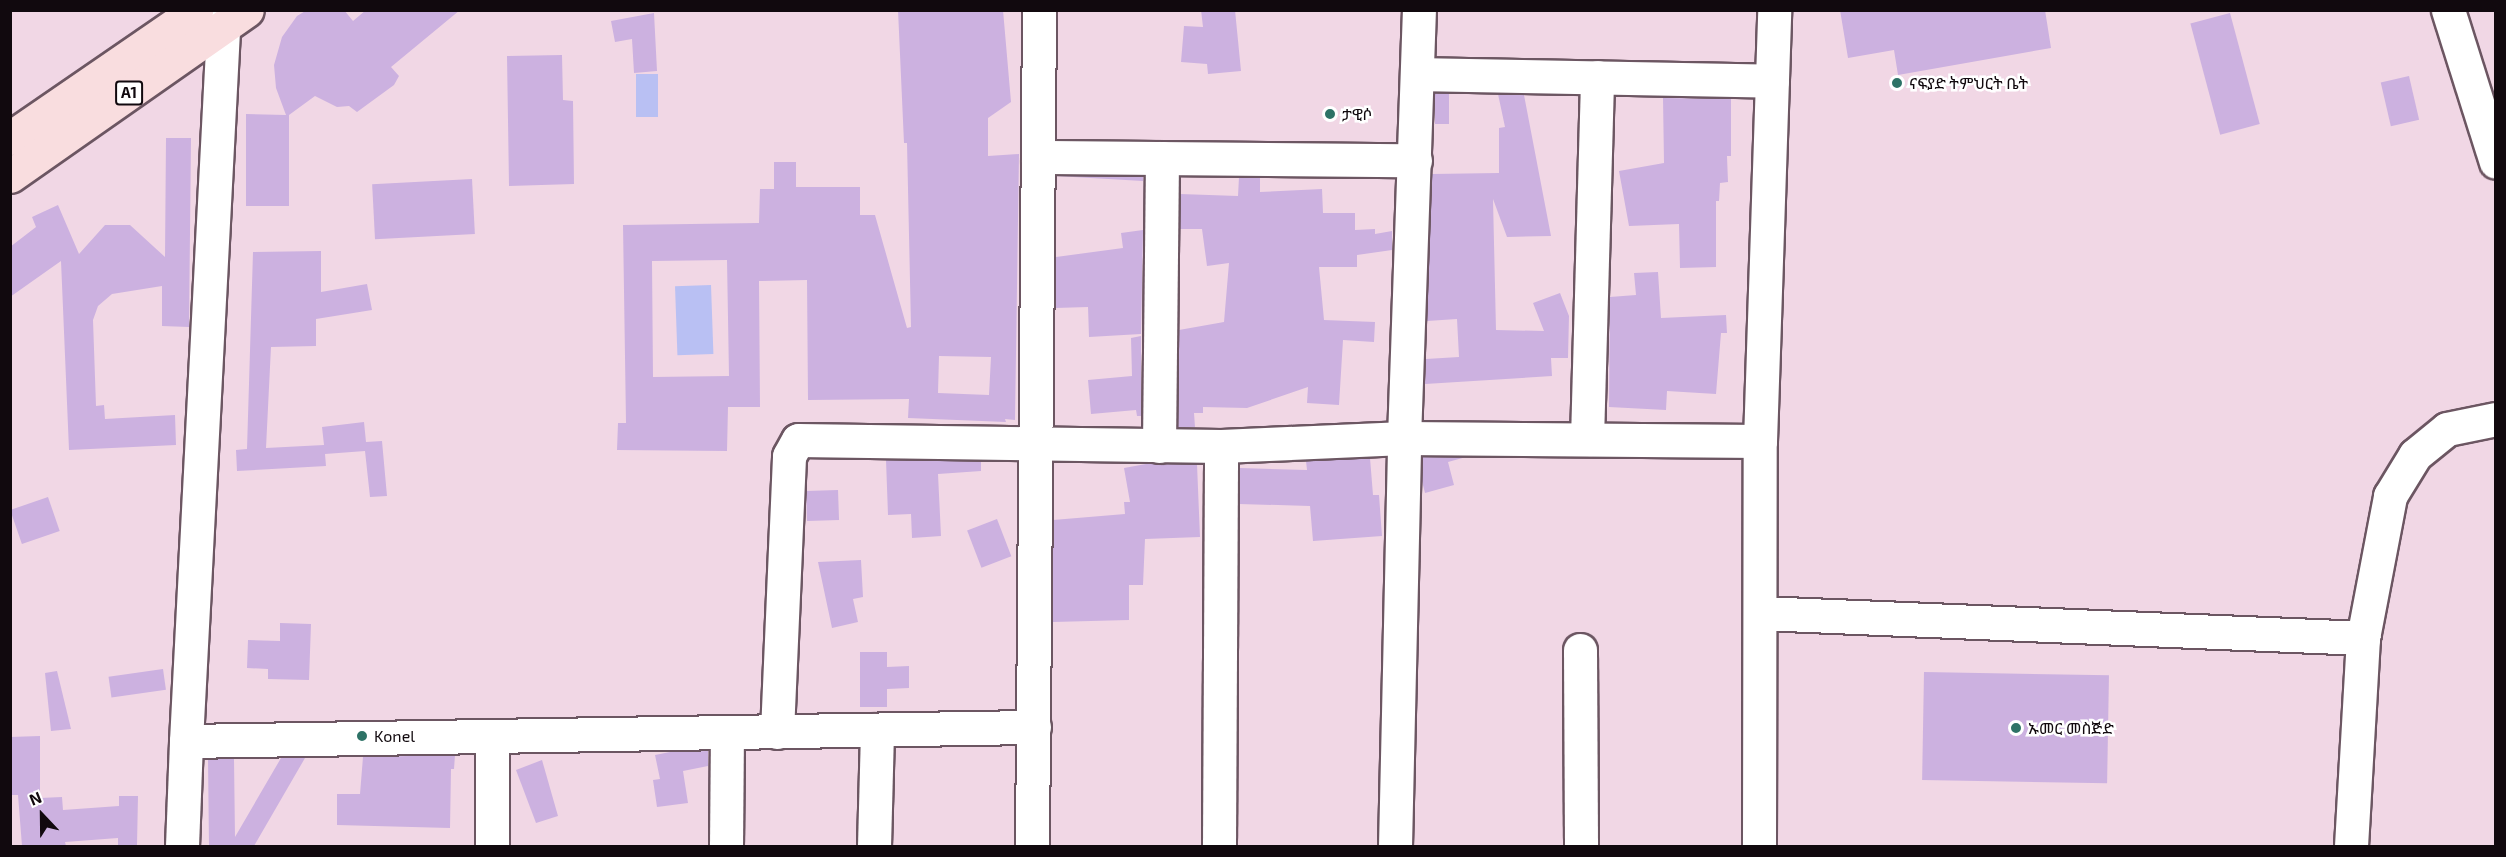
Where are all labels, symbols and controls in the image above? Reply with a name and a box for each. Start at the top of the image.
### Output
place label: ናፍያድ ትምህርት ቤት [1909,73,2028,93]
marker: ናፍያድ ትምህርት ቤት [1890,76,1904,90]
road number: A1 [114,81,144,105]
place label: ታዊሶ [1342,104,1372,124]
marker: ታዊሶ [1323,107,1337,121]
place label: ኡመር መስጅድ [2028,718,2114,738]
marker: ኡመር መስጅድ [2009,721,2023,735]
place label: Konel [374,726,415,746]
marker: Konel [355,729,369,743]
north arrow [12,785,72,845]
text: N [26,787,44,809]

